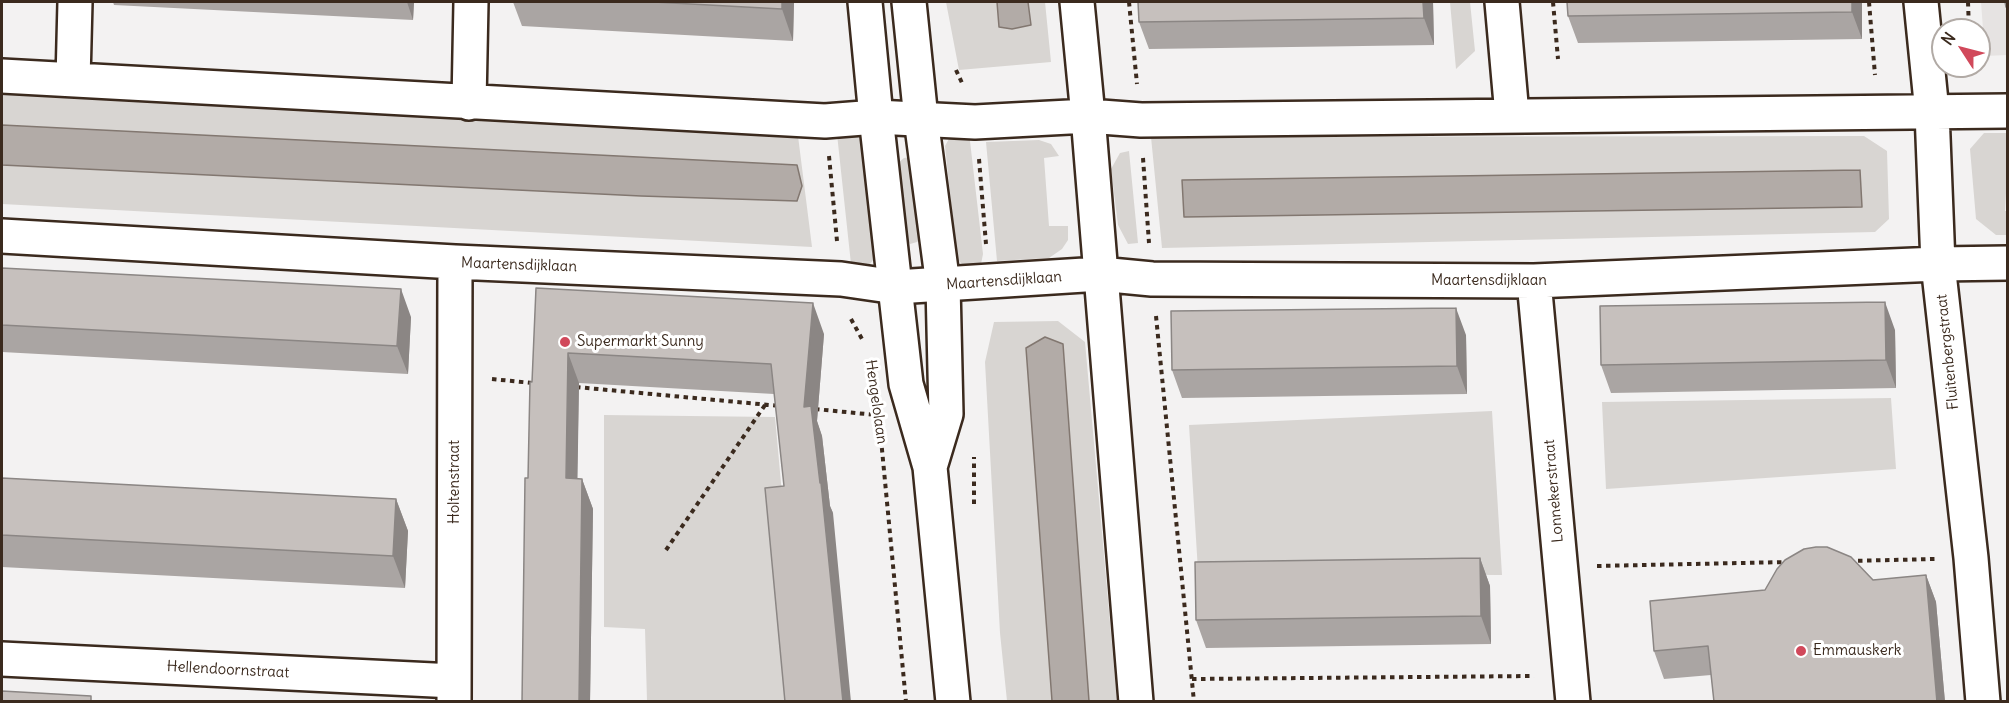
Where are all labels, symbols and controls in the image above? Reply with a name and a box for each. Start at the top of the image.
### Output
north arrow [1931,18,1991,78]
text: N [1937,28,1959,49]
street label: Maartensdijklaan [461,254,577,276]
street label: Maartensdijklaan [946,268,1062,294]
street label: Maartensdijklaan [1431,272,1547,290]
street label: Fluitenbergstraat [1933,293,1963,411]
place label: Supermarkt Sunny [577,333,704,351]
marker: Supermarkt Sunny [558,335,572,349]
street label: Hengelolaan [861,359,891,445]
street label: Lonnekerstraat [1541,439,1567,543]
street label: Holtenstraat [446,440,464,524]
place label: Emmauskerk [1813,642,1901,660]
marker: Emmauskerk [1794,644,1808,658]
street label: Hellendoornstraat [166,658,290,682]

